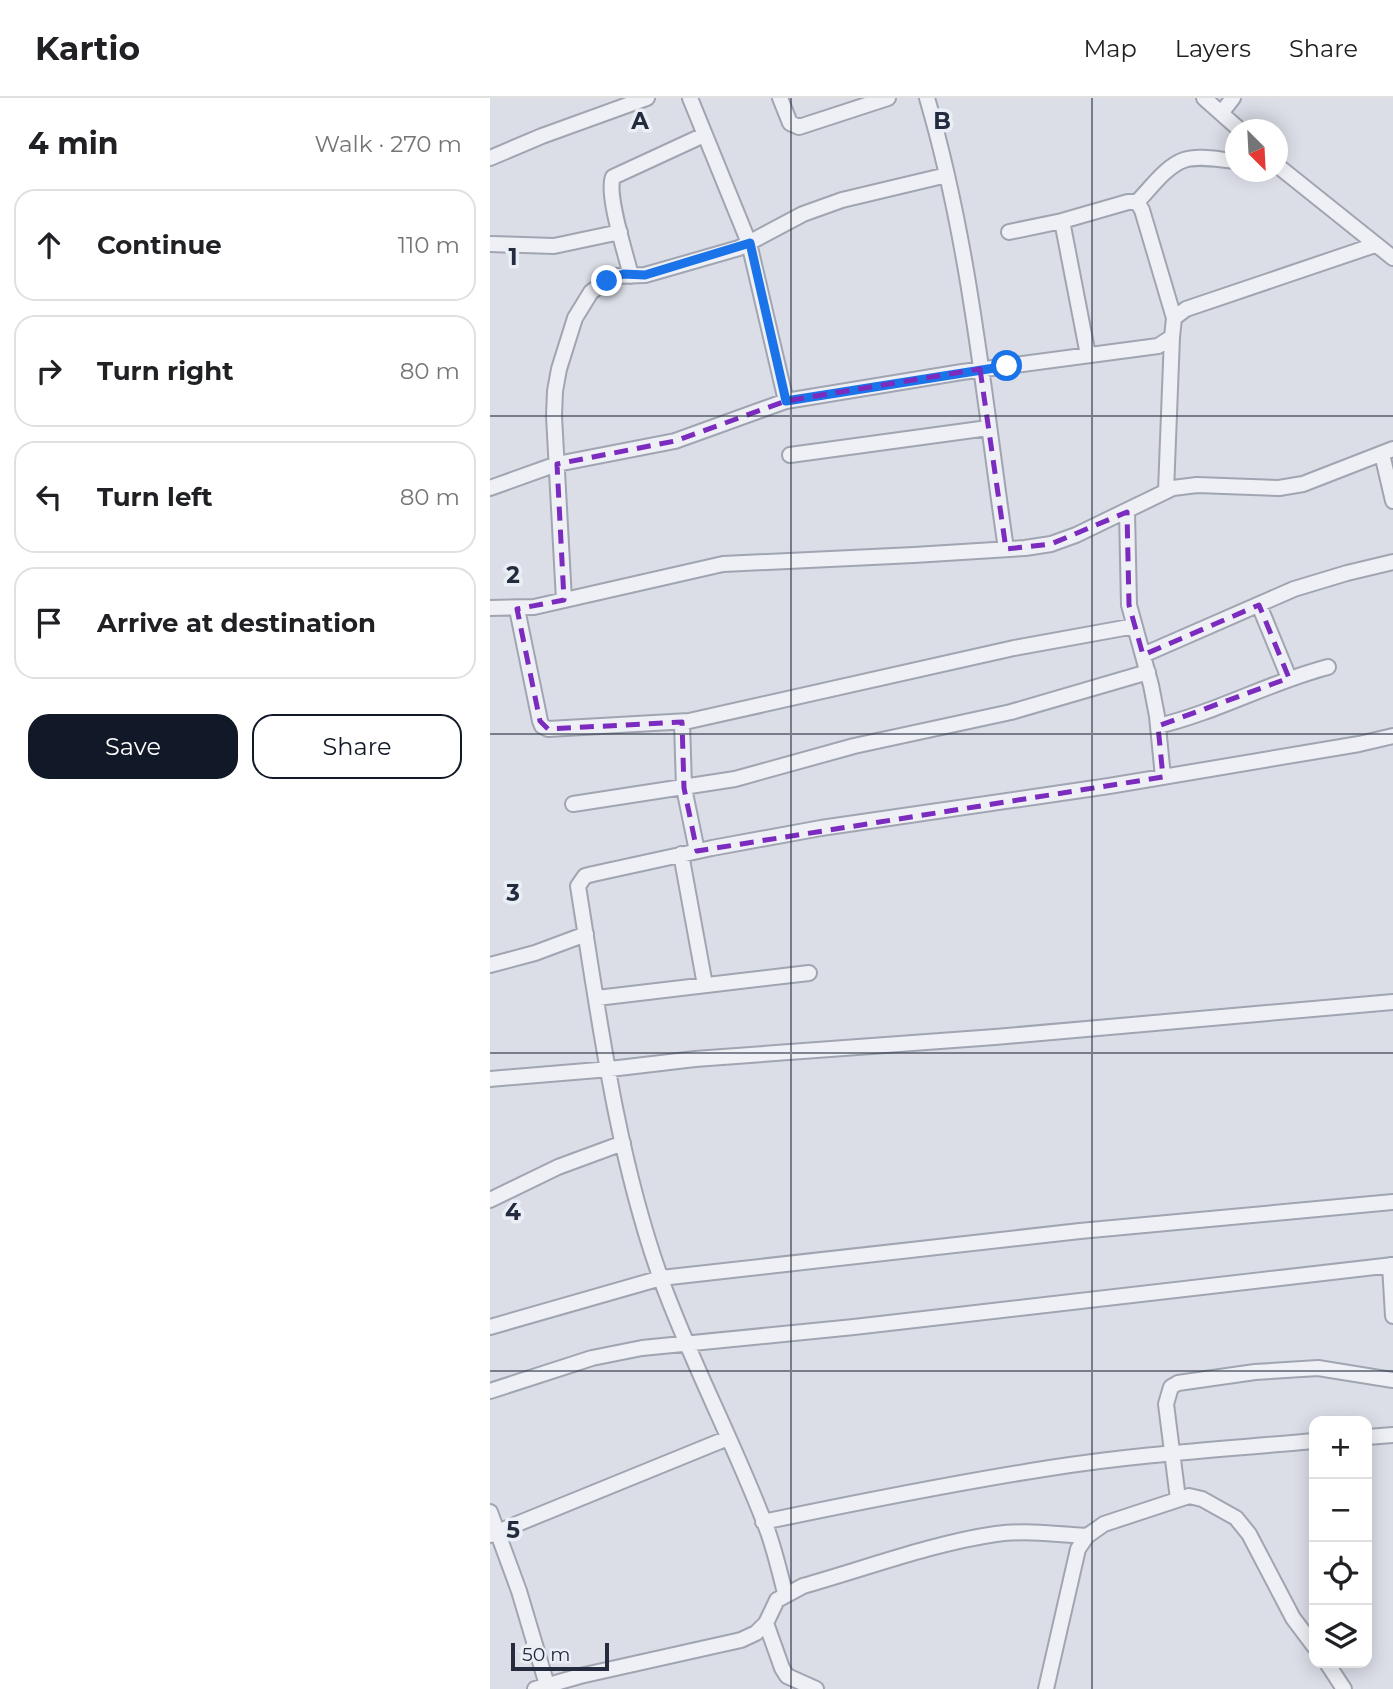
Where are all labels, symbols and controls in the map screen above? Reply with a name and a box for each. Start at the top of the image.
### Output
text: Kartio [35,28,140,68]
text: Map [1083,34,1137,63]
text: Layers [1175,34,1251,63]
text: Share [1289,34,1358,63]
text: A [630,107,649,135]
text: B [933,107,951,135]
north arrow [1225,119,1288,182]
text: 4 min [28,125,118,162]
text: Walk · 270 m [315,130,462,158]
icon: ahead [30,226,68,264]
text: Continue [97,229,222,261]
text: 110 m [398,231,460,259]
text: 1 [508,243,518,271]
route end [591,265,622,296]
route start [991,350,1022,381]
icon: right [30,352,68,390]
text: Turn right [97,355,233,387]
text: 80 m [400,357,460,385]
icon: left [30,478,68,516]
text: Turn left [97,481,213,513]
text: 80 m [400,483,460,511]
text: 2 [506,561,520,589]
icon: arrive [30,604,68,642]
text: Arrive at destination [97,607,376,639]
button: Save [28,714,238,779]
button: Share [252,714,462,779]
text: 3 [505,879,520,907]
text: 4 [505,1198,521,1226]
map controls [1309,1416,1372,1668]
button: + [1309,1416,1372,1479]
button: − [1309,1479,1372,1542]
text: 5 [506,1516,520,1544]
button: locate [1309,1542,1372,1605]
button: layers [1309,1605,1372,1668]
scale bar [511,1640,609,1672]
text: 50 m [522,1643,570,1666]

